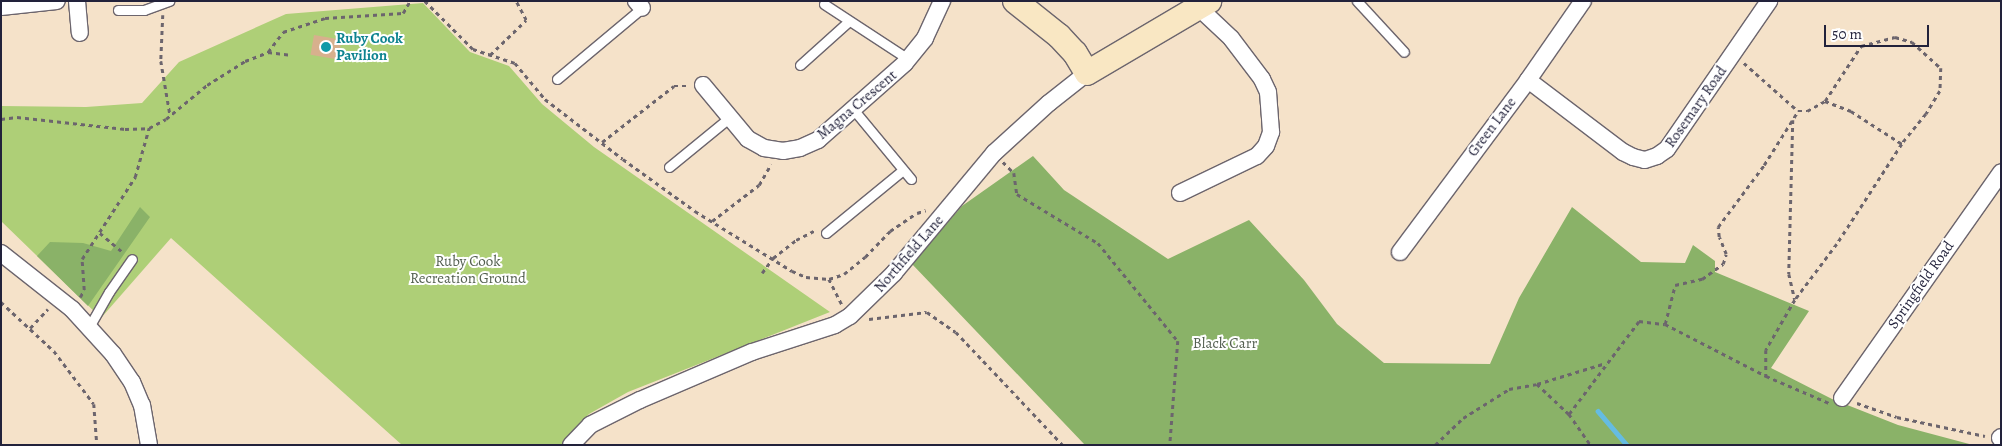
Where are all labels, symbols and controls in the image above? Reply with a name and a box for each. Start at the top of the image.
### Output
scale bar [1827,15,1932,47]
text: 50 m [1832,24,1862,44]
place label: Ruby Cook Pavilion [336,29,403,64]
marker: Ruby Cook Pavilion [320,41,332,53]
street label: Rosemary Road [1661,63,1731,151]
street label: Magna Crescent [813,66,901,144]
street label: Green Lane [1464,94,1520,160]
street label: Northfield Lane [871,212,947,296]
street label: Springfield Road [1884,238,1958,332]
park label: Ruby Cook Recreation Ground [410,252,526,287]
park label: Black Carr [1193,335,1257,353]

